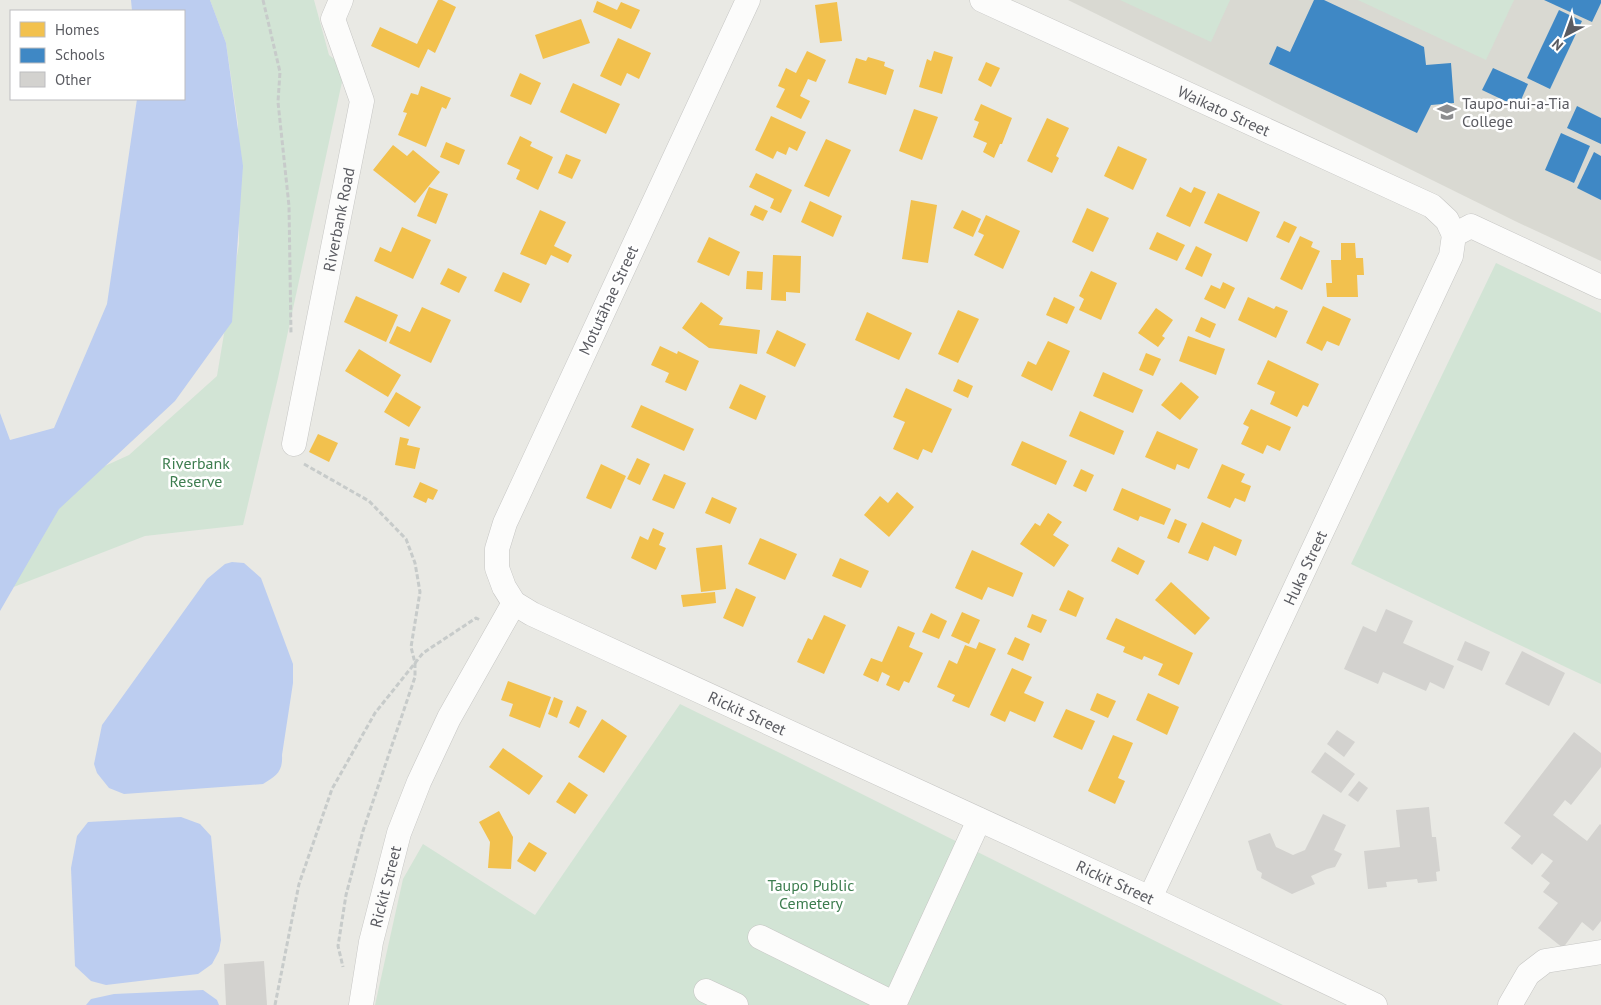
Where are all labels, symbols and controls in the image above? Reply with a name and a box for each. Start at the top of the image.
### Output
legend [10,10,185,100]
north arrow [1541,10,1591,60]
text: Homes [55,20,99,39]
text: N [1548,35,1567,55]
text: Schools [55,45,105,64]
text: Other [55,70,91,89]
street label: Waikato Street [1174,81,1274,141]
place label: Taupo-nui-a-Tia College [1462,93,1570,131]
school or university icon: Taupo-nui-a-Tia College [1436,101,1458,123]
street label: Riverbank Road [318,166,359,273]
street label: Motutāhae Street [574,242,642,358]
park label: Riverbank Reserve [162,453,230,491]
street label: Huka Street [1279,526,1331,608]
street label: Rickit Street [705,686,790,740]
street label: Rickit Street [365,843,405,930]
street label: Rickit Street [1073,855,1158,909]
park label: Taupo Public Cemetery [767,875,855,913]

